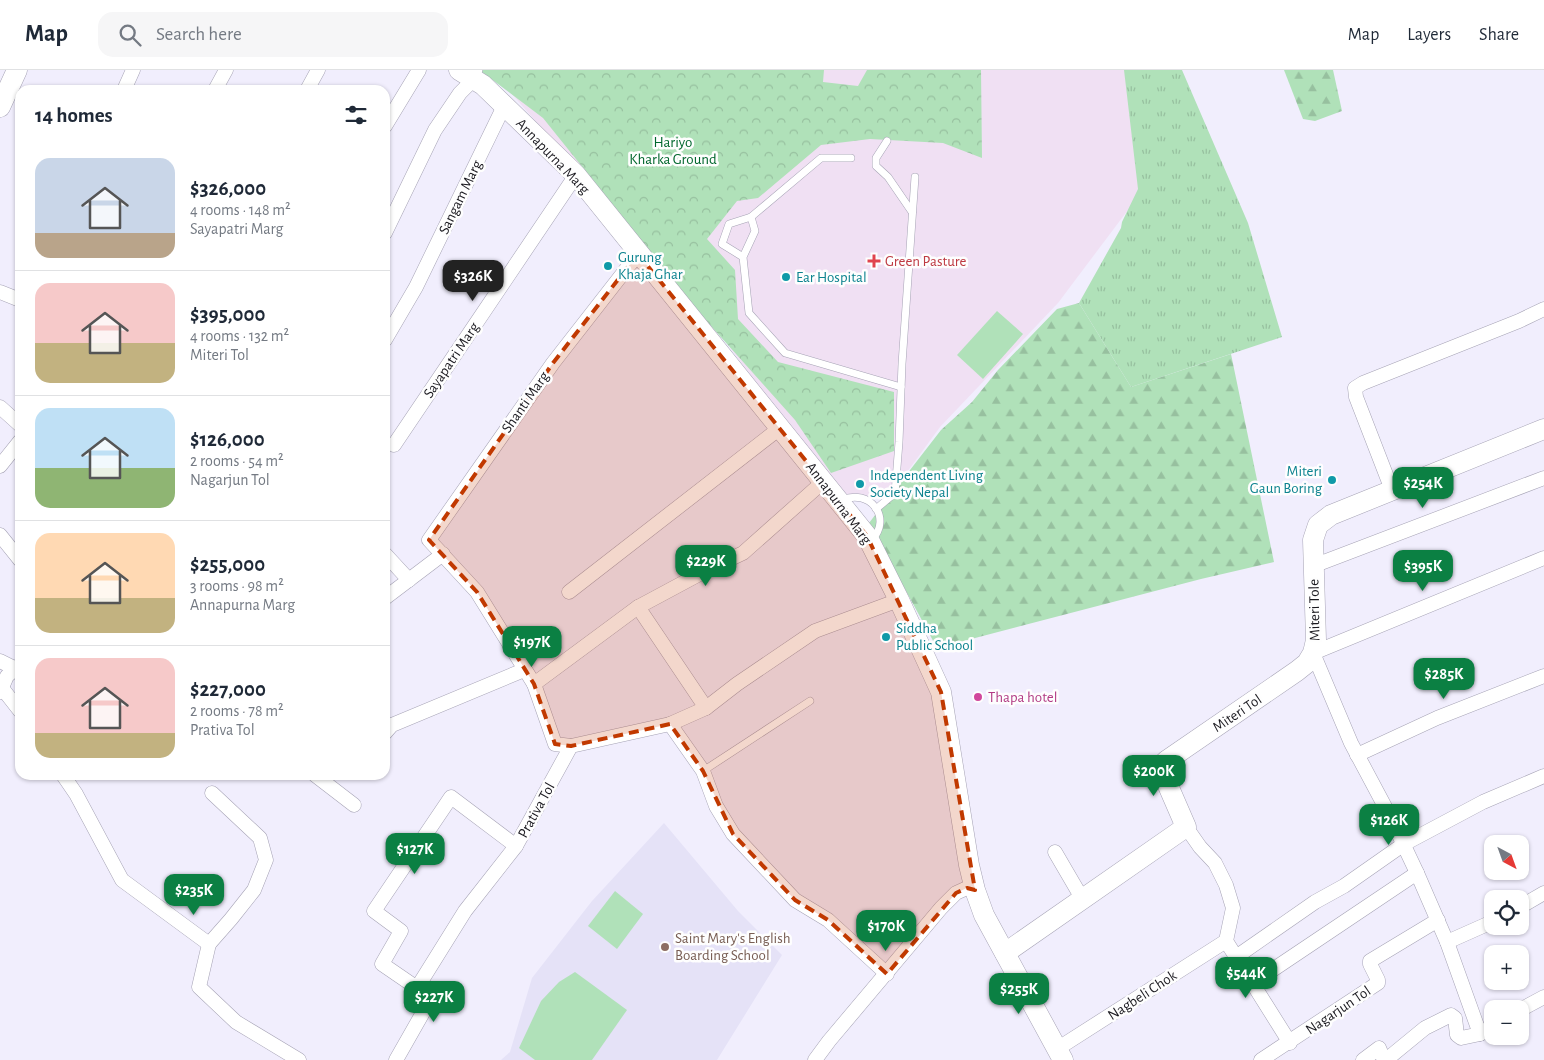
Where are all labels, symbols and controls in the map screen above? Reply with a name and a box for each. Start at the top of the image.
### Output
search box [98,12,448,57]
icon: search [116,21,144,49]
text: Map [25,22,68,46]
text: Search here [156,25,242,44]
text: Map [1348,26,1379,44]
text: Layers [1407,26,1451,44]
text: Share [1479,26,1519,44]
icon: filters [342,101,370,129]
text: 14 homes [35,105,113,126]
street label: Annapurna Marg [513,116,593,197]
park label: Hariyo Kharka Ground [629,135,717,167]
street label: Sangam Marg [436,157,485,237]
icon: home [75,178,135,238]
text: $326,000 [190,178,266,199]
text: 4 rooms · 148 m² [190,202,291,218]
text: Sayapatri Marg [190,221,283,237]
place label: Gurung Khaja Ghar [618,250,683,282]
marker: Green Pasture [867,254,881,268]
place label: Green Pasture [885,254,967,269]
pin: $326K [438,260,508,302]
marker: Gurung Khaja Ghar [602,260,614,272]
text: $326K [454,268,492,284]
place label: Ear Hospital [796,270,867,285]
marker: Ear Hospital [780,271,792,283]
icon: home [75,303,135,363]
text: $395,000 [190,304,265,325]
street label: Sayapatri Marg [421,319,482,401]
text: 4 rooms · 132 m² [190,328,289,344]
text: Miteri Tol [190,347,249,363]
street label: Shanti Marg [499,368,552,436]
icon: home [75,428,135,488]
text: $126,000 [190,429,265,450]
text: 2 rooms · 54 m² [190,453,284,469]
street label: Annapurna Marg [803,459,875,548]
place label: Miteri Gaun Boring [1250,464,1323,496]
pin: $254K [1388,466,1458,509]
place label: Independent Living Society Nepal [870,468,984,500]
text: Nagarjun Tol [190,472,270,488]
marker: Miteri Gaun Boring [1326,474,1338,486]
text: $254K [1403,475,1443,491]
marker: Independent Living Society Nepal [854,478,866,490]
pin: $229K [671,544,741,587]
pin: $395K [1388,550,1458,592]
icon: home [75,553,135,613]
text: $229K [686,553,726,569]
text: $255,000 [190,554,265,575]
text: $395K [1404,558,1442,574]
text: 3 rooms · 98 m² [190,578,284,594]
street label: Miteri Tole [1306,579,1323,641]
text: Annapurna Marg [190,597,295,613]
place label: Siddha Public School [896,621,973,653]
pin: $197K [497,626,567,668]
marker: Siddha Public School [880,631,892,643]
text: $197K [514,634,550,650]
pin: $285K [1409,658,1479,700]
text: $285K [1425,666,1463,682]
icon: home [75,678,135,738]
text: $227,000 [190,679,266,700]
place label: Thapa hotel [988,690,1057,705]
marker: Thapa hotel [972,691,984,703]
street label: Miteri Tol [1210,692,1264,735]
text: 2 rooms · 78 m² [190,703,284,719]
text: Prativa Tol [190,722,255,738]
pin: $200K [1119,754,1189,797]
text: $200K [1134,763,1174,779]
street label: Prativa Tol [515,780,558,840]
pin: $126K [1354,804,1424,846]
text: $126K [1370,812,1408,828]
pin: $127K [380,832,450,875]
north arrow [1484,835,1529,880]
map controls [1484,835,1529,1045]
text: $127K [397,841,433,857]
pin: $235K [159,874,229,916]
text: $235K [175,882,213,898]
button: locate [1484,890,1529,935]
pin: $170K [851,910,921,952]
text: $170K [867,918,905,934]
place label: Saint Mary's English Boarding School [675,931,791,963]
marker: Saint Mary's English Boarding School [659,941,671,953]
button: + [1484,945,1529,990]
pin: $544K [1211,956,1281,999]
text: $544K [1226,965,1266,981]
street label: Nagbeli Chok [1105,968,1179,1023]
pin: $255K [984,972,1054,1015]
pin: $227K [399,980,469,1023]
text: $255K [1000,981,1038,997]
street label: Nagarjun Tol [1303,983,1373,1038]
text: $227K [415,989,453,1005]
button: − [1484,1000,1529,1045]

